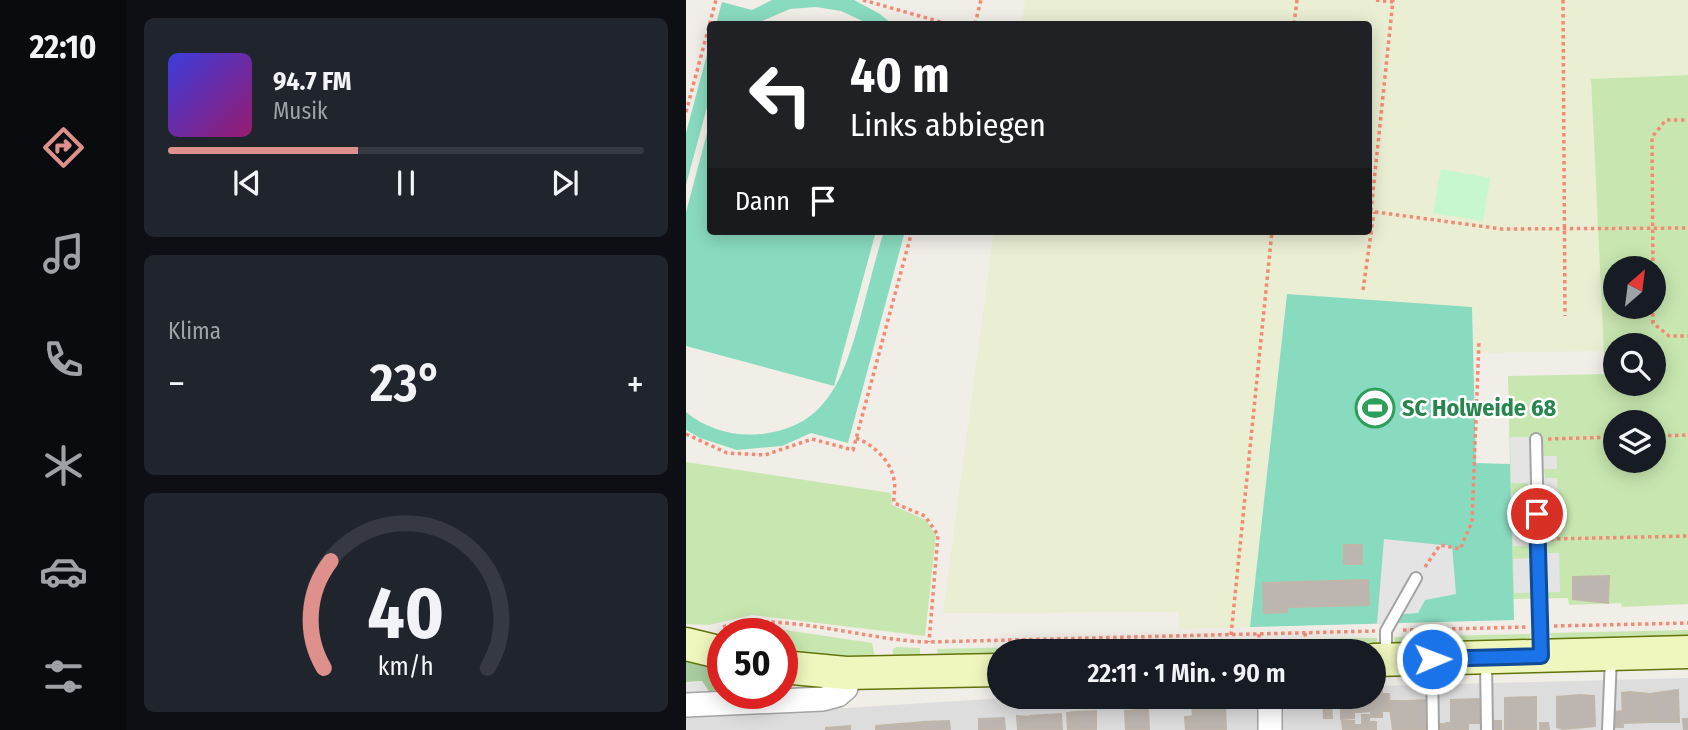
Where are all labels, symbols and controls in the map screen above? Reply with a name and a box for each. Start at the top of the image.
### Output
text: 22:10 [30,28,96,66]
text: 40 m [850,46,950,105]
icon: left [735,49,826,140]
text: 94.7 FM [273,66,352,97]
text: Musik [273,97,328,125]
text: Links abbiegen [850,106,1046,144]
icon: directions [39,123,88,172]
icon: previous [228,164,266,202]
icon: pause [387,164,425,202]
icon: next [546,164,584,202]
icon: arrive [804,182,842,220]
text: Dann [735,186,790,217]
icon: music [39,229,88,278]
north arrow [1603,256,1666,318]
map controls [1603,256,1666,473]
text: Klima [168,317,221,345]
button: search [1603,333,1666,396]
icon: phone [39,335,88,384]
text: 23° [370,352,442,415]
text: − [168,361,185,407]
text: + [627,361,644,407]
sports icon: SC Holweide 68 [1354,387,1396,429]
place label: SC Holweide 68 [1402,394,1557,422]
button: layers [1603,410,1666,473]
icon: climate [39,441,88,490]
pin [1507,484,1567,544]
icon: arrive [1518,495,1556,533]
icon: car [39,547,88,596]
text: 40 [367,571,445,658]
speed limit sign: 50 [707,618,798,709]
position arrow [1395,622,1469,696]
icon: filters [39,652,88,701]
text: km/h [378,652,434,682]
text: 22:11 · 1 Min. · 90 m [1087,658,1286,689]

